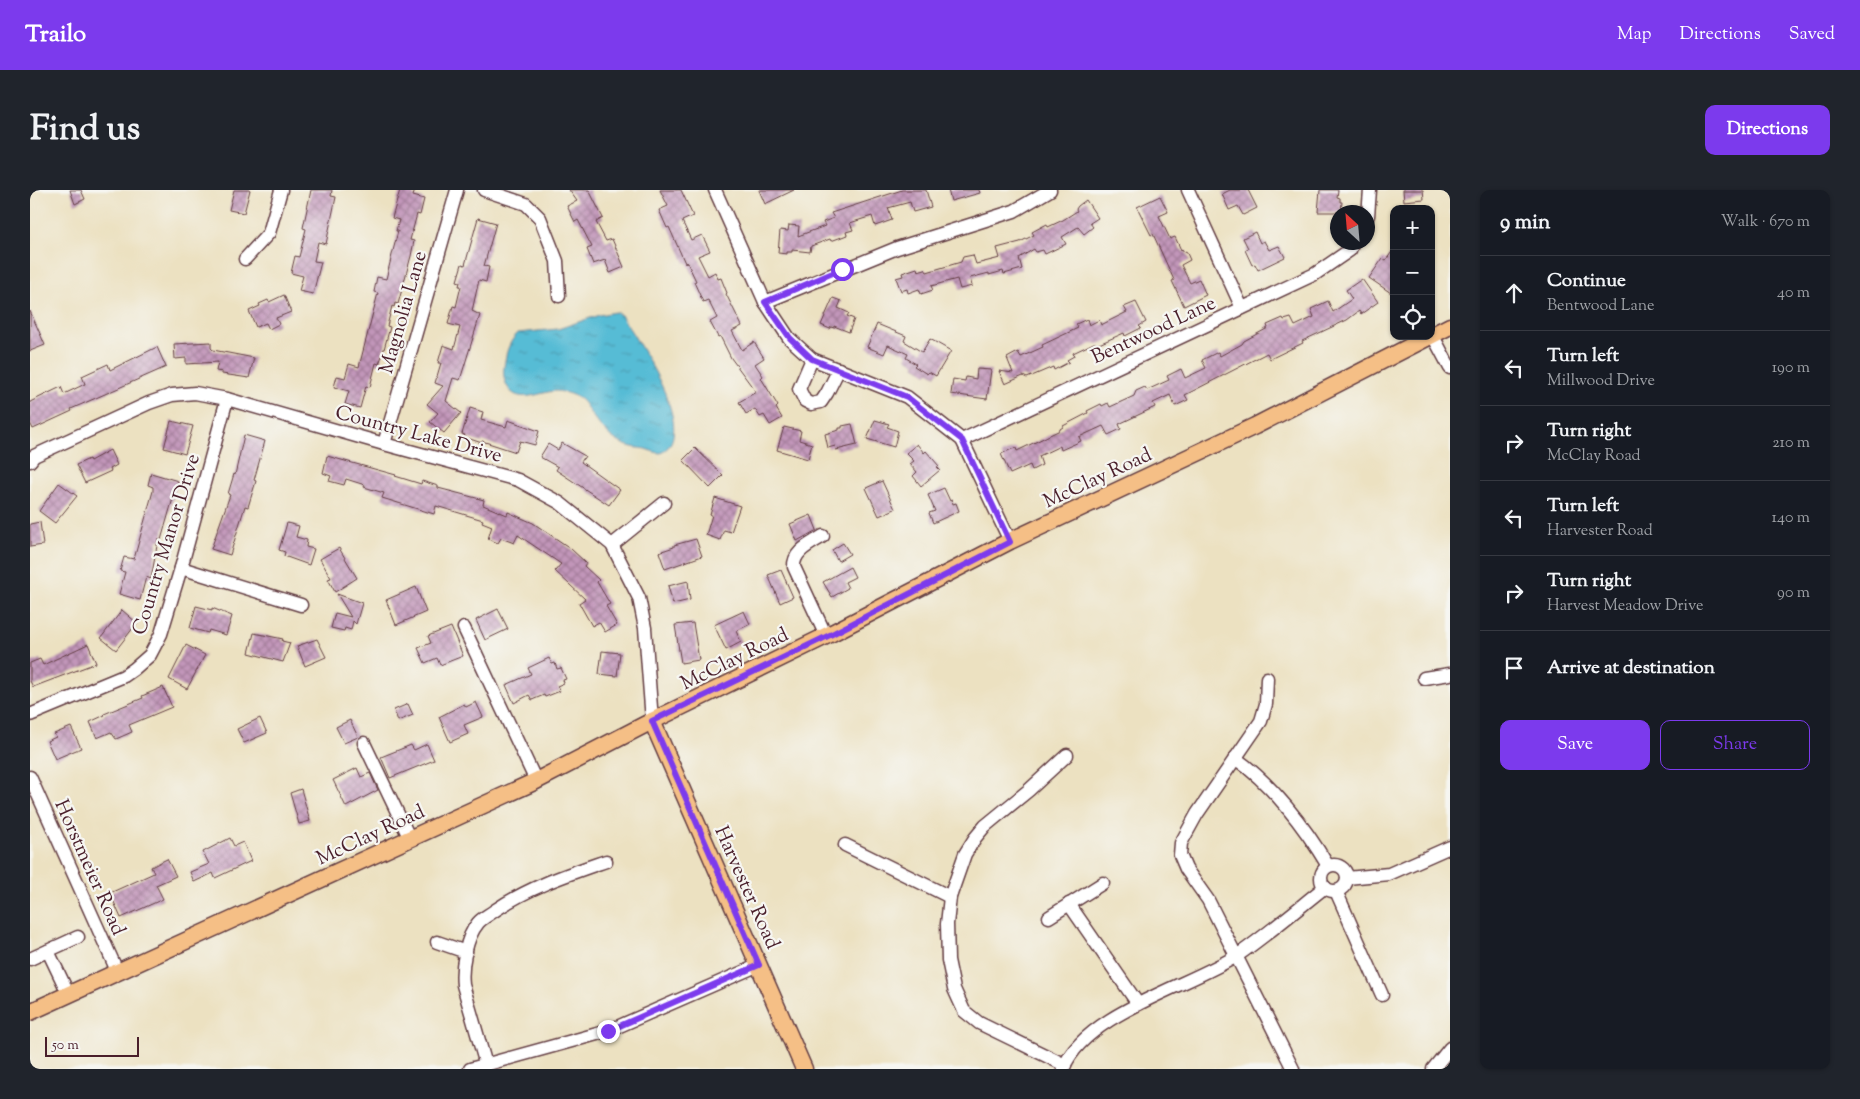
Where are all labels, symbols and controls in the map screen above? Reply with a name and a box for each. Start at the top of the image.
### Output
text: Trailo [25,18,86,52]
text: Map [1617,22,1652,48]
text: Directions [1680,22,1761,48]
text: Saved [1789,22,1835,48]
text: Find us [30,105,140,156]
button: Directions [1705,105,1830,155]
north arrow [1330,205,1375,250]
map controls [1390,205,1435,340]
button: + [1390,205,1435,250]
text: 9 min [1500,208,1550,238]
text: Walk · 670 m [1721,211,1810,234]
street label: Magnolia Lane [373,248,436,377]
button: − [1390,250,1435,295]
route start [831,258,854,281]
text: Continue [1547,268,1626,295]
icon: ahead [1500,279,1528,307]
text: 40 m [1777,282,1810,305]
street label: Bentwood Lane [1087,290,1221,373]
button: locate [1390,295,1435,340]
text: Bentwood Lane [1547,295,1655,318]
text: Turn left [1547,343,1619,370]
icon: left [1500,354,1528,382]
text: 190 m [1772,357,1810,380]
text: Millwood Drive [1547,370,1655,393]
street label: Country Lake Drive [332,399,505,472]
text: Turn right [1547,418,1631,445]
icon: right [1500,429,1528,457]
text: 210 m [1772,432,1810,455]
street label: McClay Road [1039,441,1157,517]
text: McClay Road [1547,445,1641,468]
street label: Country Manor Drive [126,450,209,639]
text: Turn left [1547,493,1619,520]
icon: left [1500,504,1528,532]
text: 140 m [1772,507,1810,530]
text: Harvester Road [1547,520,1653,543]
text: Turn right [1547,568,1631,595]
icon: right [1500,579,1528,607]
text: 90 m [1777,582,1810,605]
text: Harvest Meadow Drive [1547,595,1703,618]
street label: McClay Road [676,622,794,699]
icon: arrive [1500,654,1528,682]
text: Arrive at destination [1547,655,1715,682]
button: Save [1500,720,1650,770]
button: Share [1660,720,1810,770]
street label: Horstmeier Road [46,795,132,941]
street label: McClay Road [312,798,430,874]
street label: Harvester Road [706,822,786,954]
route end [597,1020,620,1043]
scale bar [45,1034,139,1057]
text: 50 m [52,1036,79,1056]

